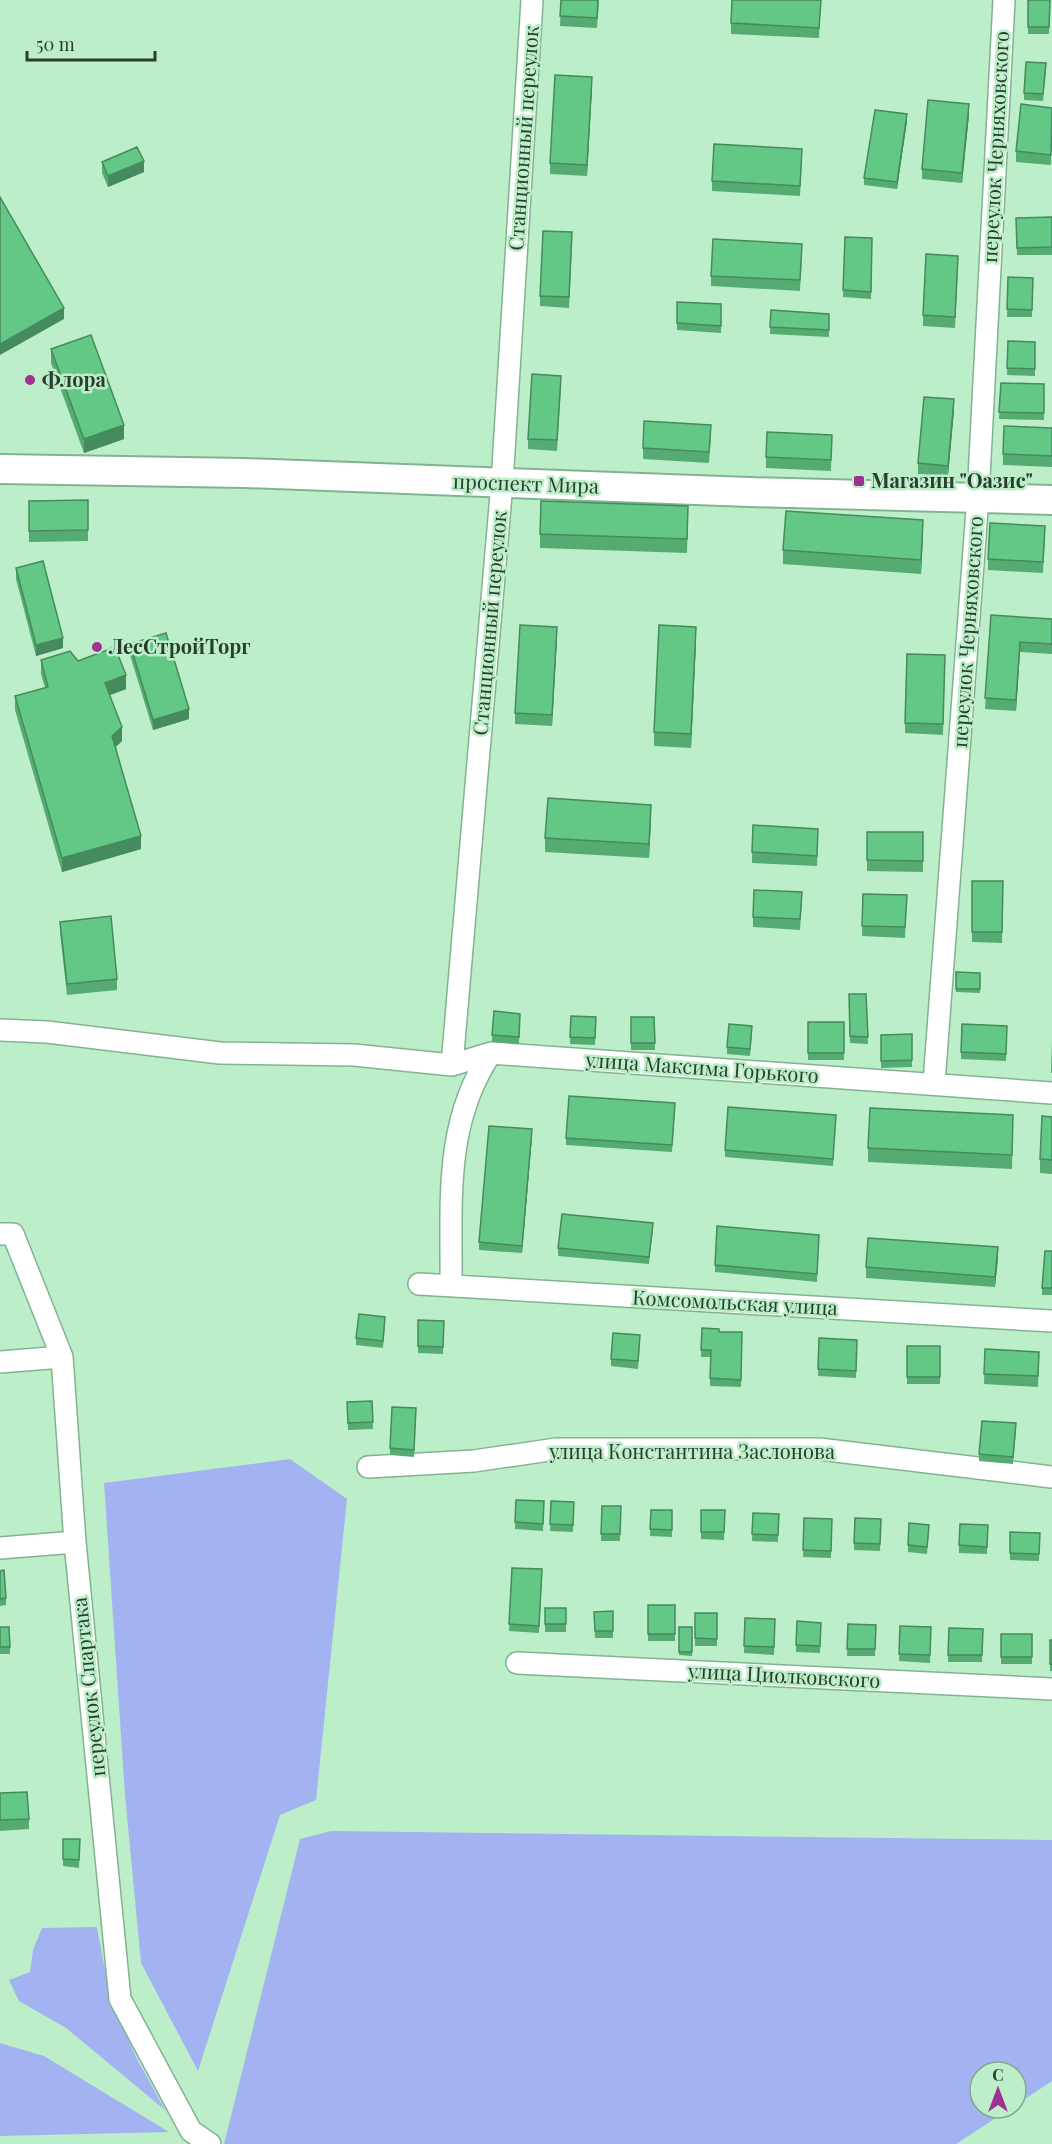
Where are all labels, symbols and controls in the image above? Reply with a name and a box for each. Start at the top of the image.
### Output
scale bar [27,24,154,62]
street label: Станционный переулок [501,24,544,251]
street label: переулок Черняховского [975,30,1014,264]
text: 50 m [36,32,75,56]
place label: Флора [42,365,106,392]
marker: Флора [23,373,37,387]
street label: проспект Мира [453,466,599,499]
place label: Магазин "Оазис" [871,466,1033,493]
marker: Магазин "Оазис" [852,474,866,488]
street label: Станционный переулок [465,509,512,736]
street label: переулок Черняховского [945,515,988,749]
place label: ЛесСтройТорг [108,632,251,659]
marker: ЛесСтройТорг [90,640,104,654]
street label: улица Максима Горького [584,1045,820,1088]
street label: Комсомольская улица [632,1283,838,1320]
street label: улица Константина Заслонова [548,1437,835,1464]
street label: переулок Спартака [65,1596,110,1778]
street label: улица Циолковского [686,1656,881,1693]
north arrow [968,2060,1028,2120]
text: С [992,2064,1004,2085]

